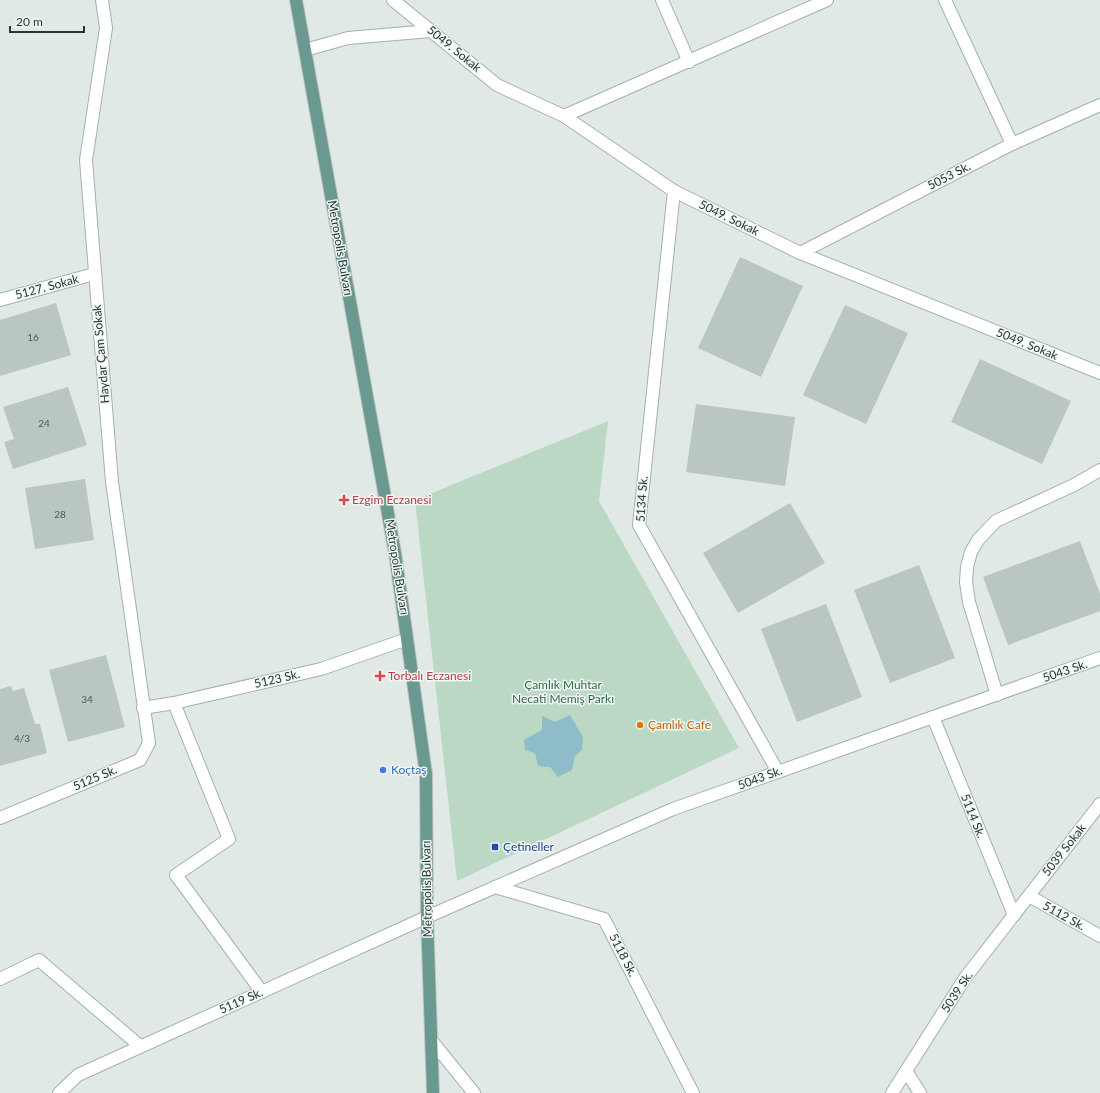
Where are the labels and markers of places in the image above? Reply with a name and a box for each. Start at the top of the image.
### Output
place label: Ezgim Eczanesi [352,492,431,507]
marker: Ezgim Eczanesi [339,495,349,505]
place label: Torbalı Eczanesi [388,668,471,683]
marker: Torbalı Eczanesi [375,671,385,681]
place label: Çamlık Cafe [648,717,711,732]
marker: Çamlık Cafe [635,720,645,730]
place label: Koçtaş [391,762,427,777]
marker: Koçtaş [378,765,388,775]
place label: Çetineller [503,839,555,854]
marker: Çetineller [490,842,500,852]

